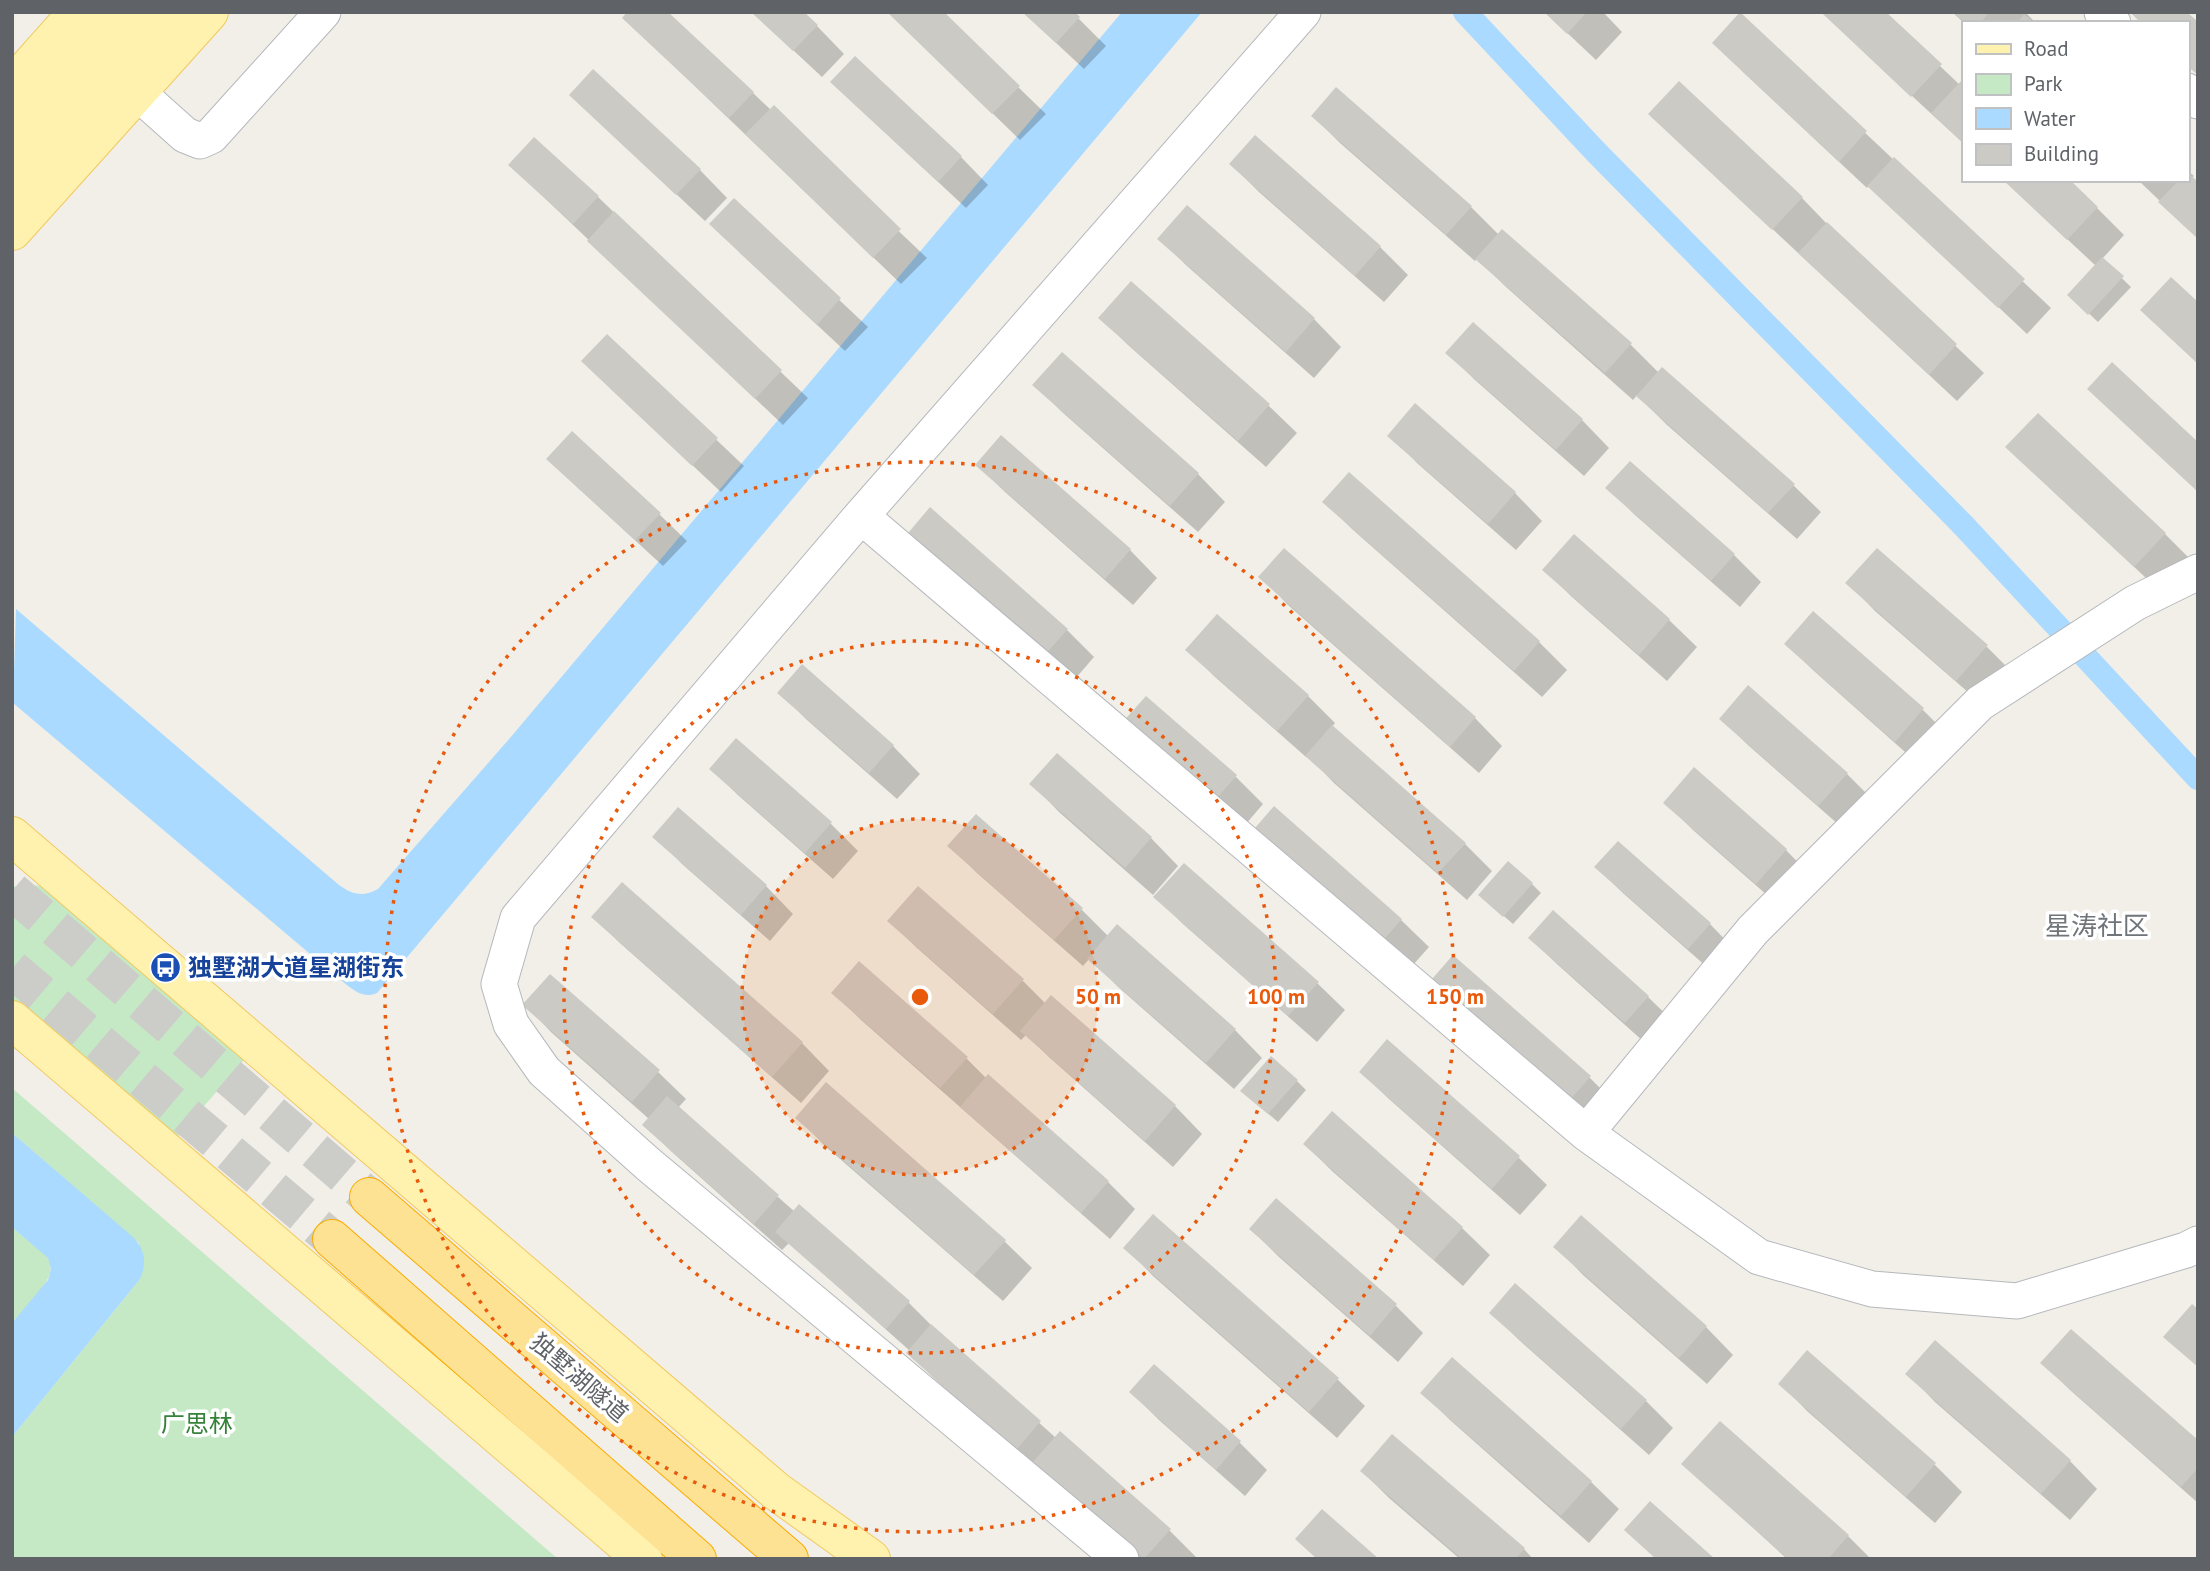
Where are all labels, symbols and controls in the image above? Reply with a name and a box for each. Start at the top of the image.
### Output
legend [1962,21,2189,182]
text: Road [2024,35,2068,62]
text: Park [2024,70,2063,97]
text: Water [2024,105,2076,132]
text: Building [2024,140,2099,167]
district label: 星涛社区 [2045,909,2149,942]
bus stop icon: 独墅湖大道星湖街东 [148,951,182,985]
place label: 独墅湖大道星湖街东 [188,952,404,983]
text: 50 m [1075,983,1121,1010]
text: 100 m [1247,983,1305,1010]
text: 150 m [1426,983,1484,1010]
centre of rings [908,985,932,1009]
street label: 独墅湖隧道 [524,1327,635,1429]
park label: 广思林 [161,1408,233,1439]

